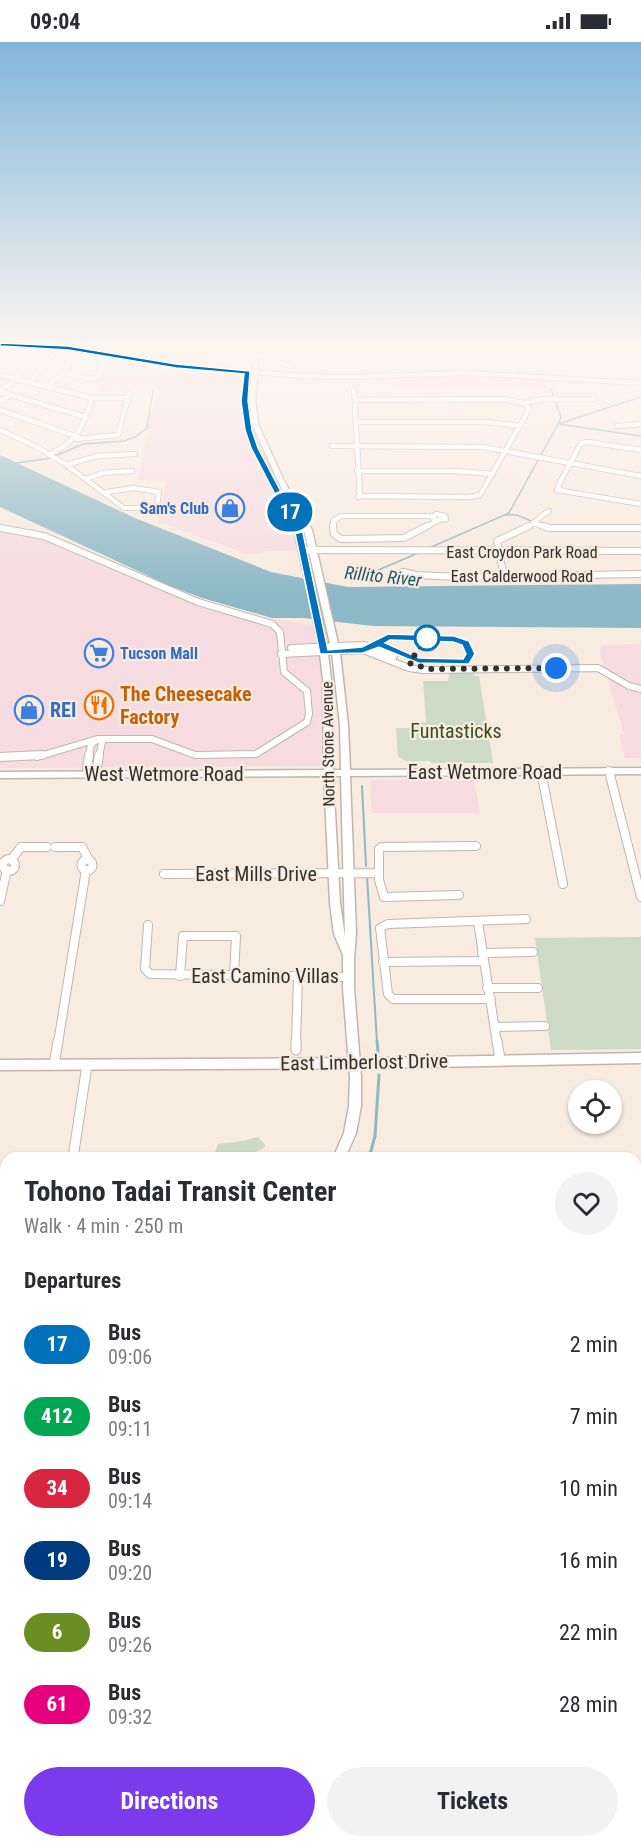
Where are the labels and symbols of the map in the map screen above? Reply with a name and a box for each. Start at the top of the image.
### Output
shop icon: Sam's Club [214,492,246,524]
line badge: 17 [263,492,317,532]
place label: Sam's Club [140,499,209,518]
street label: East Croydon Park Road [446,543,598,562]
water label: Rillito River [343,562,423,591]
street label: East Calderwood Road [451,567,593,586]
unlabelled marker [414,625,440,651]
supermarket icon: Tucson Mall [83,637,115,669]
place label: Tucson Mall [120,644,198,663]
your location [541,653,571,683]
street label: North Stone Avenue [317,681,339,807]
place label: The Cheesecake Factory [120,682,251,729]
restaurant icon: The Cheesecake Factory [83,689,115,721]
shop icon: REI [13,694,45,726]
place label: REI [50,698,76,722]
park label: Funtasticks [410,719,502,743]
street label: East Wetmore Road [408,760,562,784]
street label: West Wetmore Road [84,762,244,786]
street label: East Mills Drive [195,862,317,886]
street label: East Camino Villas [191,964,339,988]
street label: East Limberlost Drive [280,1049,448,1075]

